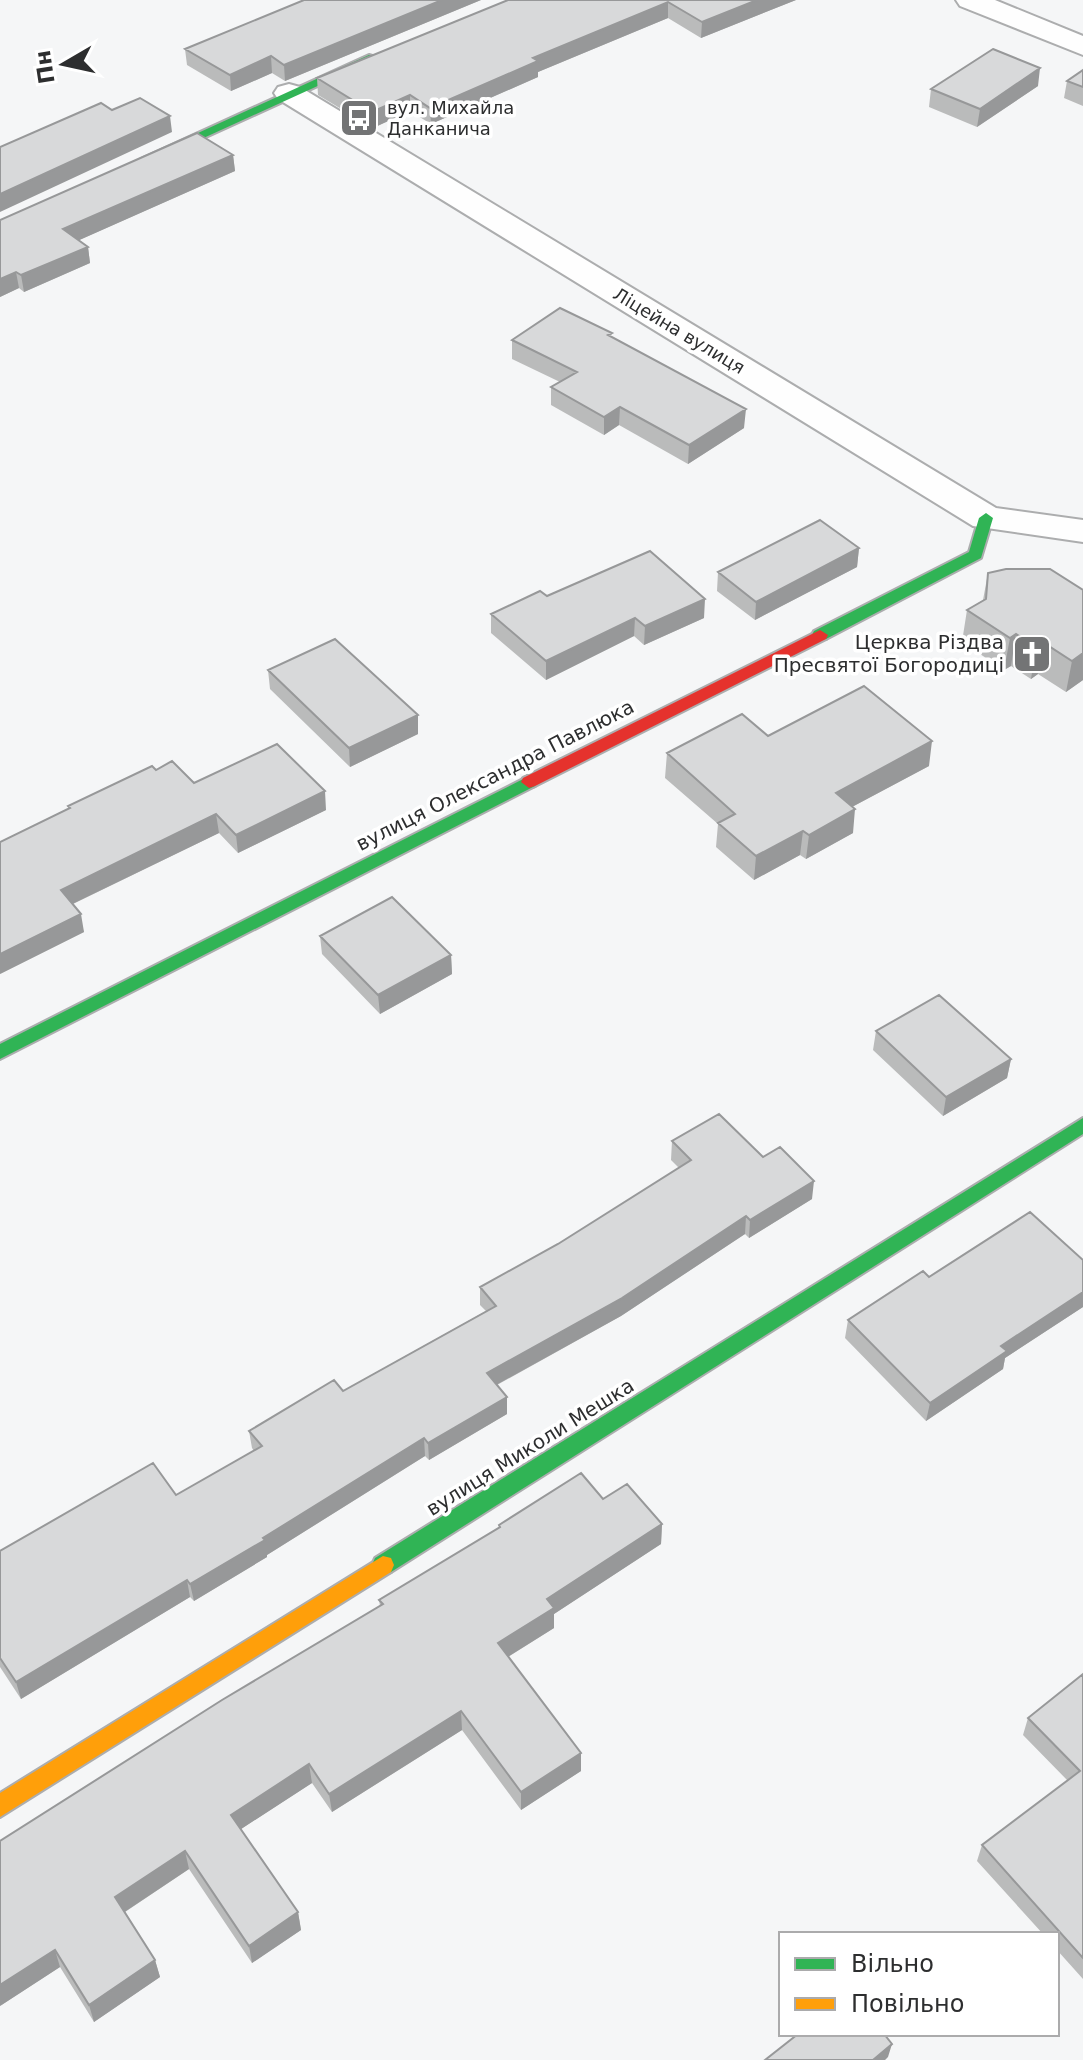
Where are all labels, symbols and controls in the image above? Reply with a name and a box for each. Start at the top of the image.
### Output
north arrow [24,24,104,104]
text: Пн [30,48,60,86]
bus stop icon: вул. Михайла Данканича [338,97,380,139]
place label: вул. Михайла Данканича [387,97,514,139]
street label: Ліцейна вулиця [610,283,749,378]
place label: Церква Різдва Пресвятої Богородиці [774,630,1004,677]
church icon: Церква Різдва Пресвятої Богородиці [1011,633,1053,675]
street label: вулиця Олександра Павлюка [352,694,638,856]
street label: вулиця Миколи Мешка [422,1373,638,1521]
legend [779,1932,1059,2036]
text: Вільно [851,1950,934,1978]
text: Повільно [851,1990,964,2018]

